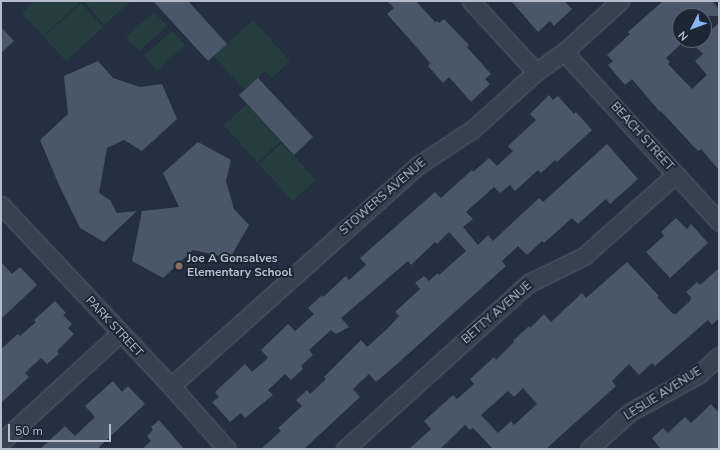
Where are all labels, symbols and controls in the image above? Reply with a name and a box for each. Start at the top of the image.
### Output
north arrow [672,8,712,48]
text: N [675,28,692,44]
street label: BEACH STREET [607,100,677,174]
street label: STOWERS AVENUE [337,156,429,238]
place label: Joe A Gonsalves Elementary School [187,252,292,280]
marker: Joe A Gonsalves Elementary School [174,261,184,271]
street label: BETTY AVENUE [459,279,535,347]
street label: PARK STREET [82,294,146,360]
street label: LESLIE AVENUE [622,364,704,424]
scale bar [10,416,113,442]
text: 50 m [15,423,43,439]

